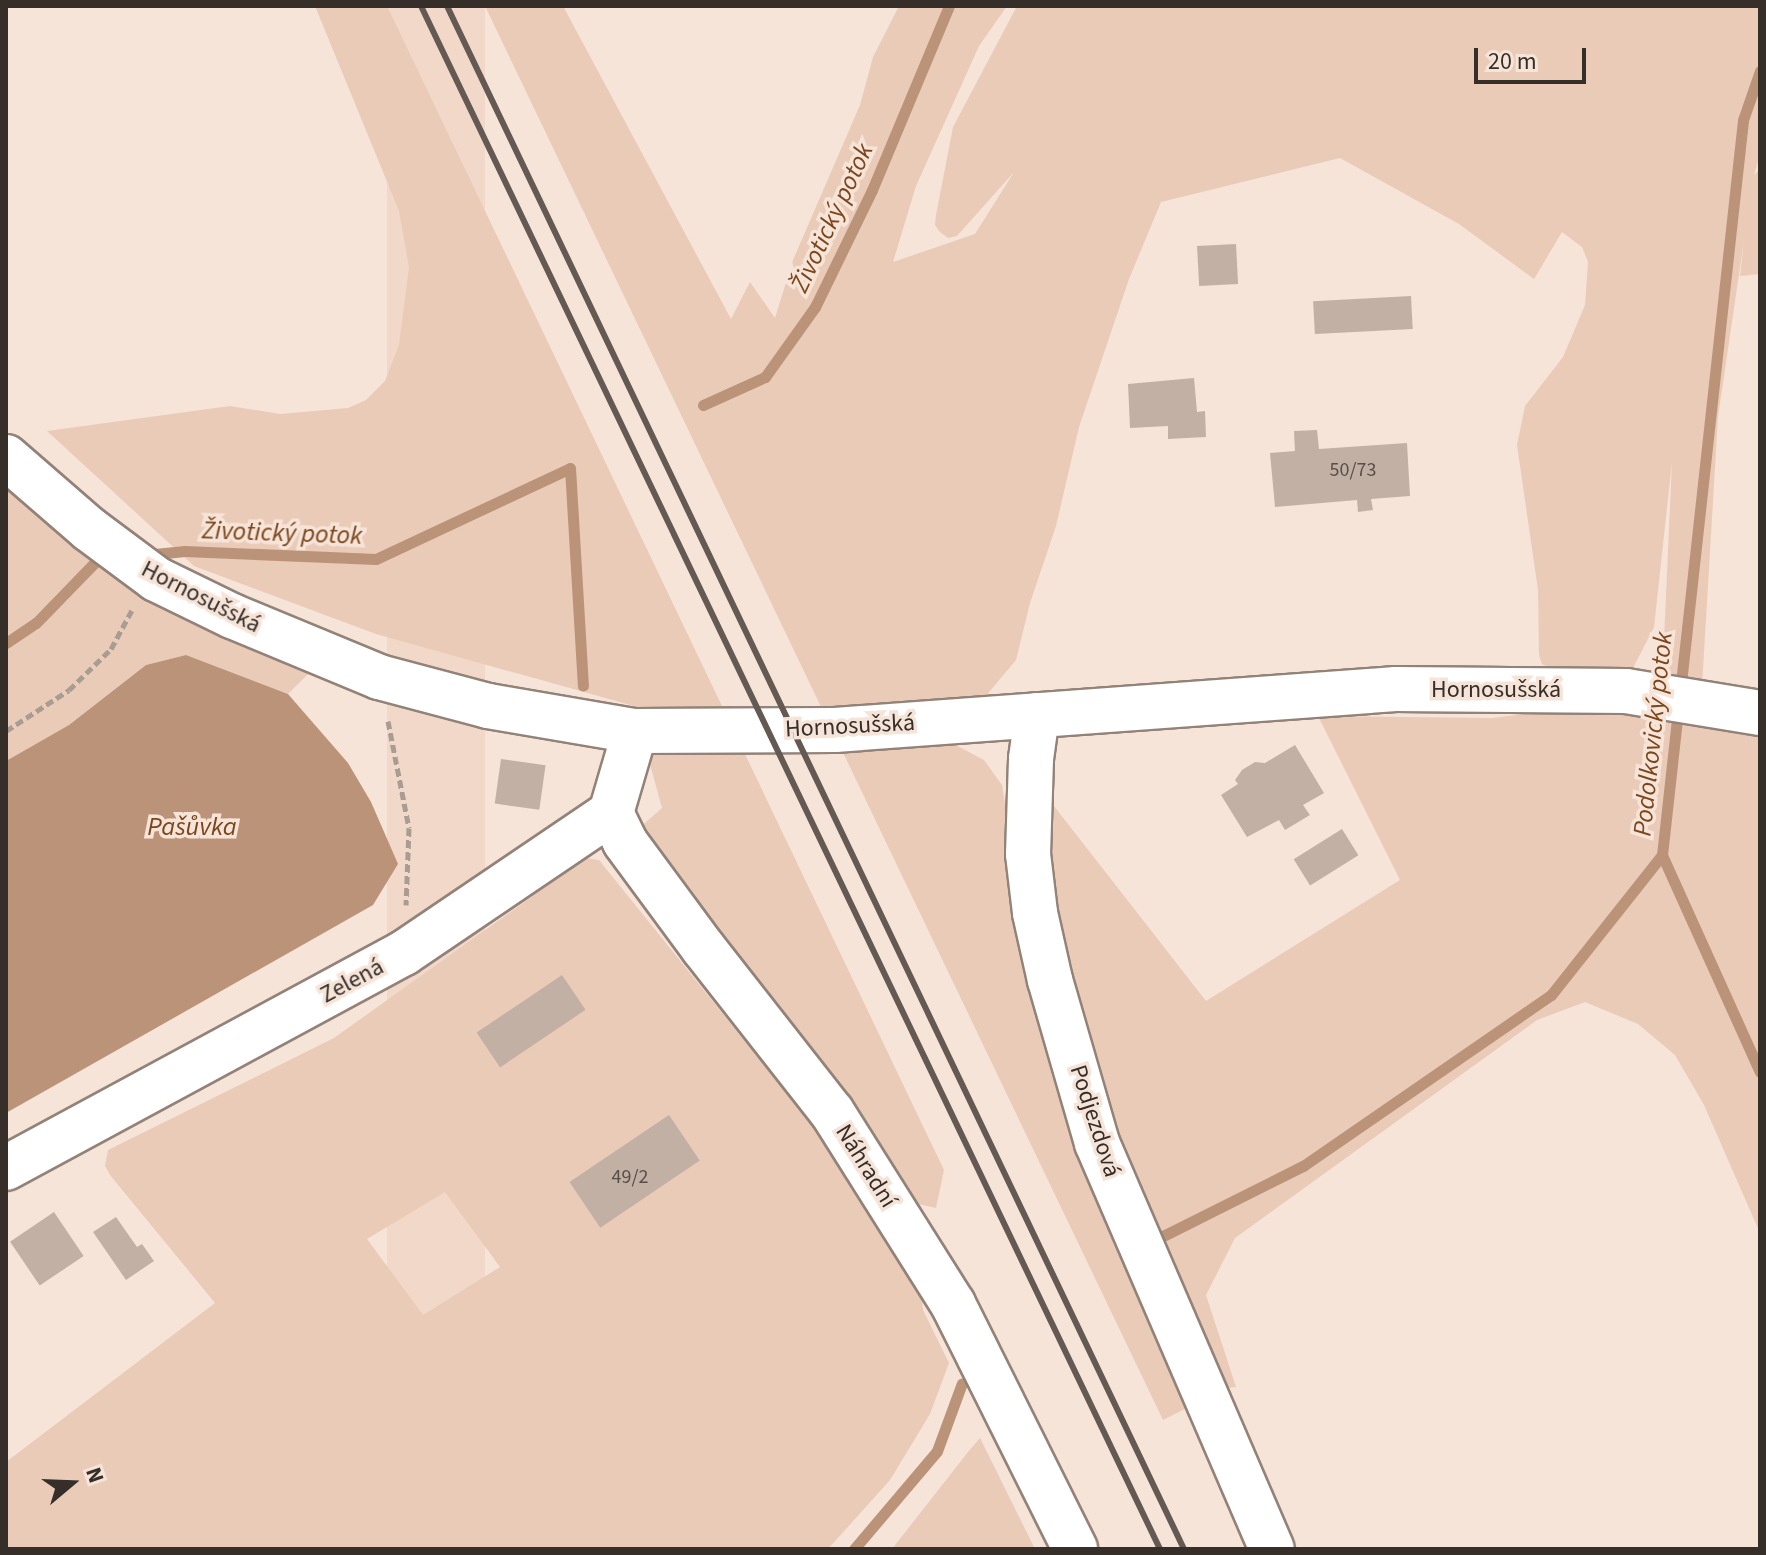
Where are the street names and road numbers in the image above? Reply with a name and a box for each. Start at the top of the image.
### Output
street label: Hornosušská [137,555,265,639]
street label: Hornosušská [1431,676,1561,704]
street label: Hornosušská [784,708,916,744]
street label: Zelená [315,952,389,1010]
street label: Podjezdová [1063,1061,1127,1181]
street label: Náhradní [829,1119,903,1213]

